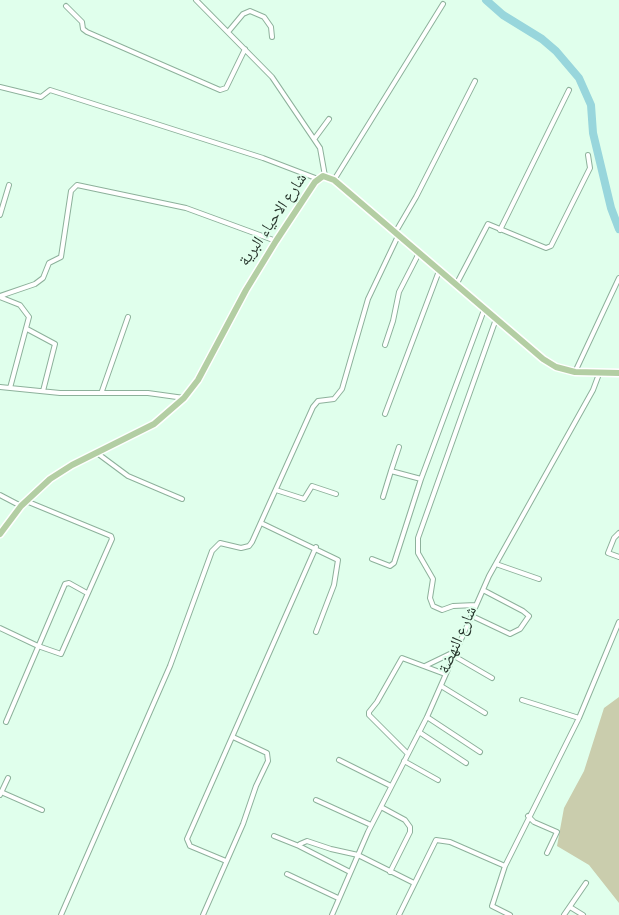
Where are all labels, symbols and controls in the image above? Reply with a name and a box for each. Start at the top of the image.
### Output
street label: شارع الاحياء البرية [237,171,313,271]
street label: شارع النهضة [437,604,483,678]

